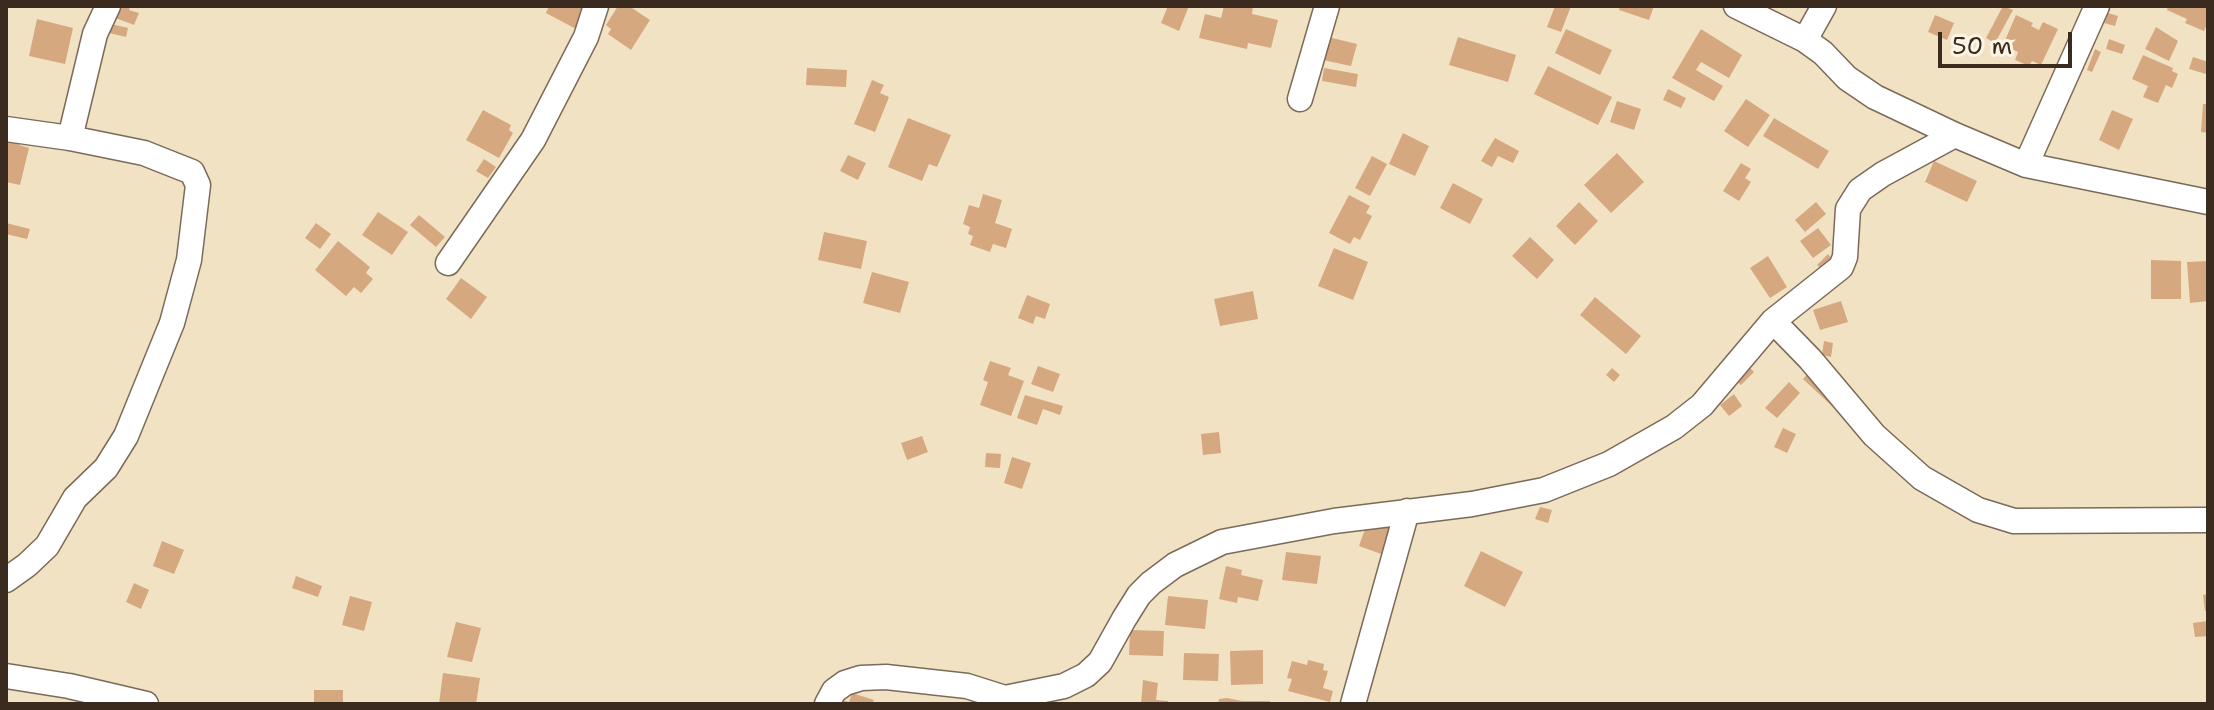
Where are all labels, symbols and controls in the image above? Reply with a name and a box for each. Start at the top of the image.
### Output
scale bar [1942,16,2076,66]
text: 50 m [1952,30,2012,62]

